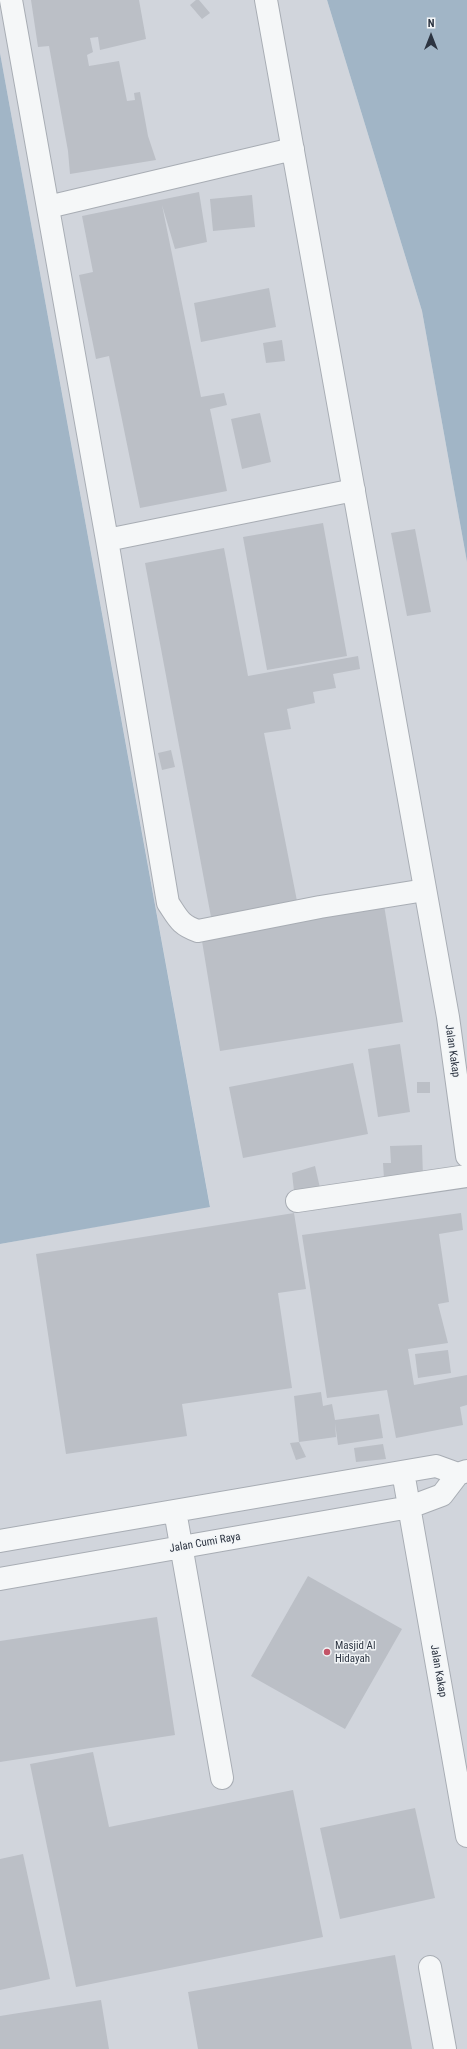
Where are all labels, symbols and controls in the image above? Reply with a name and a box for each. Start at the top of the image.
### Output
north arrow [411,16,451,56]
text: N [428,17,434,30]
street label: Jalan Kakap [442,1024,462,1078]
street label: Jalan Cumi Raya [168,1530,242,1556]
place label: Masjid Al Hidayah [335,1639,375,1665]
street label: Jalan Kakap [427,1644,449,1698]
marker: Masjid Al Hidayah [322,1647,332,1657]

